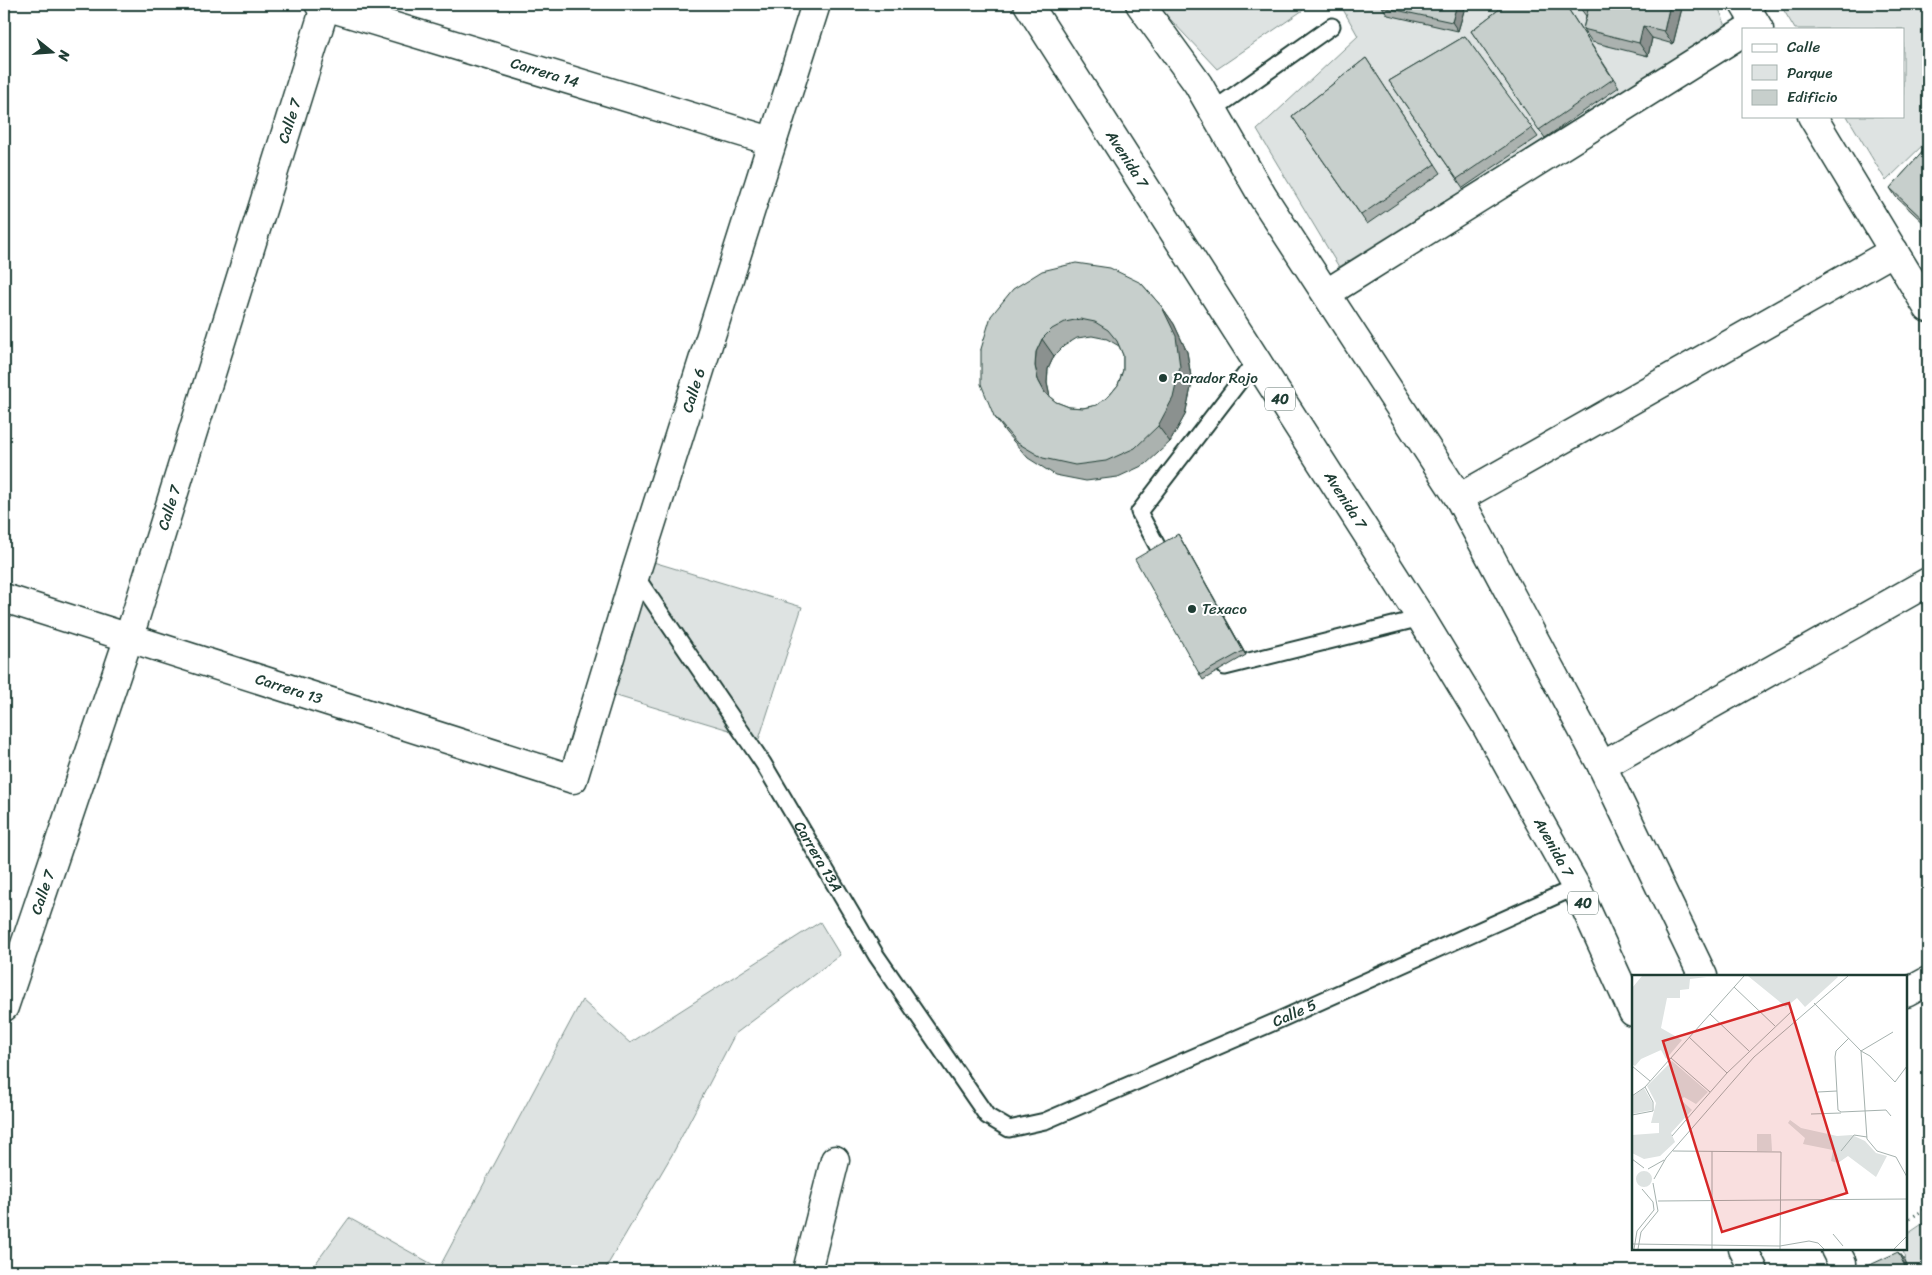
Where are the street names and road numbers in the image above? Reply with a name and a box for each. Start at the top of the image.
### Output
street label: Carrera 14 [507,50,582,95]
street label: Calle 7 [270,94,309,147]
street label: Avenida 7 [1098,124,1156,194]
street label: Calle 6 [674,365,713,416]
road number: 40 [1265,388,1295,410]
street label: Avenida 7 [1317,465,1375,536]
street label: Calle 7 [150,481,189,533]
street label: Carrera 13 [252,666,326,712]
street label: Avenida 7 [1526,812,1582,883]
street label: Carrera 13A [787,816,849,897]
street label: Calle 7 [23,865,63,918]
road number: 40 [1568,891,1598,914]
street label: Calle 5 [1268,992,1321,1034]

